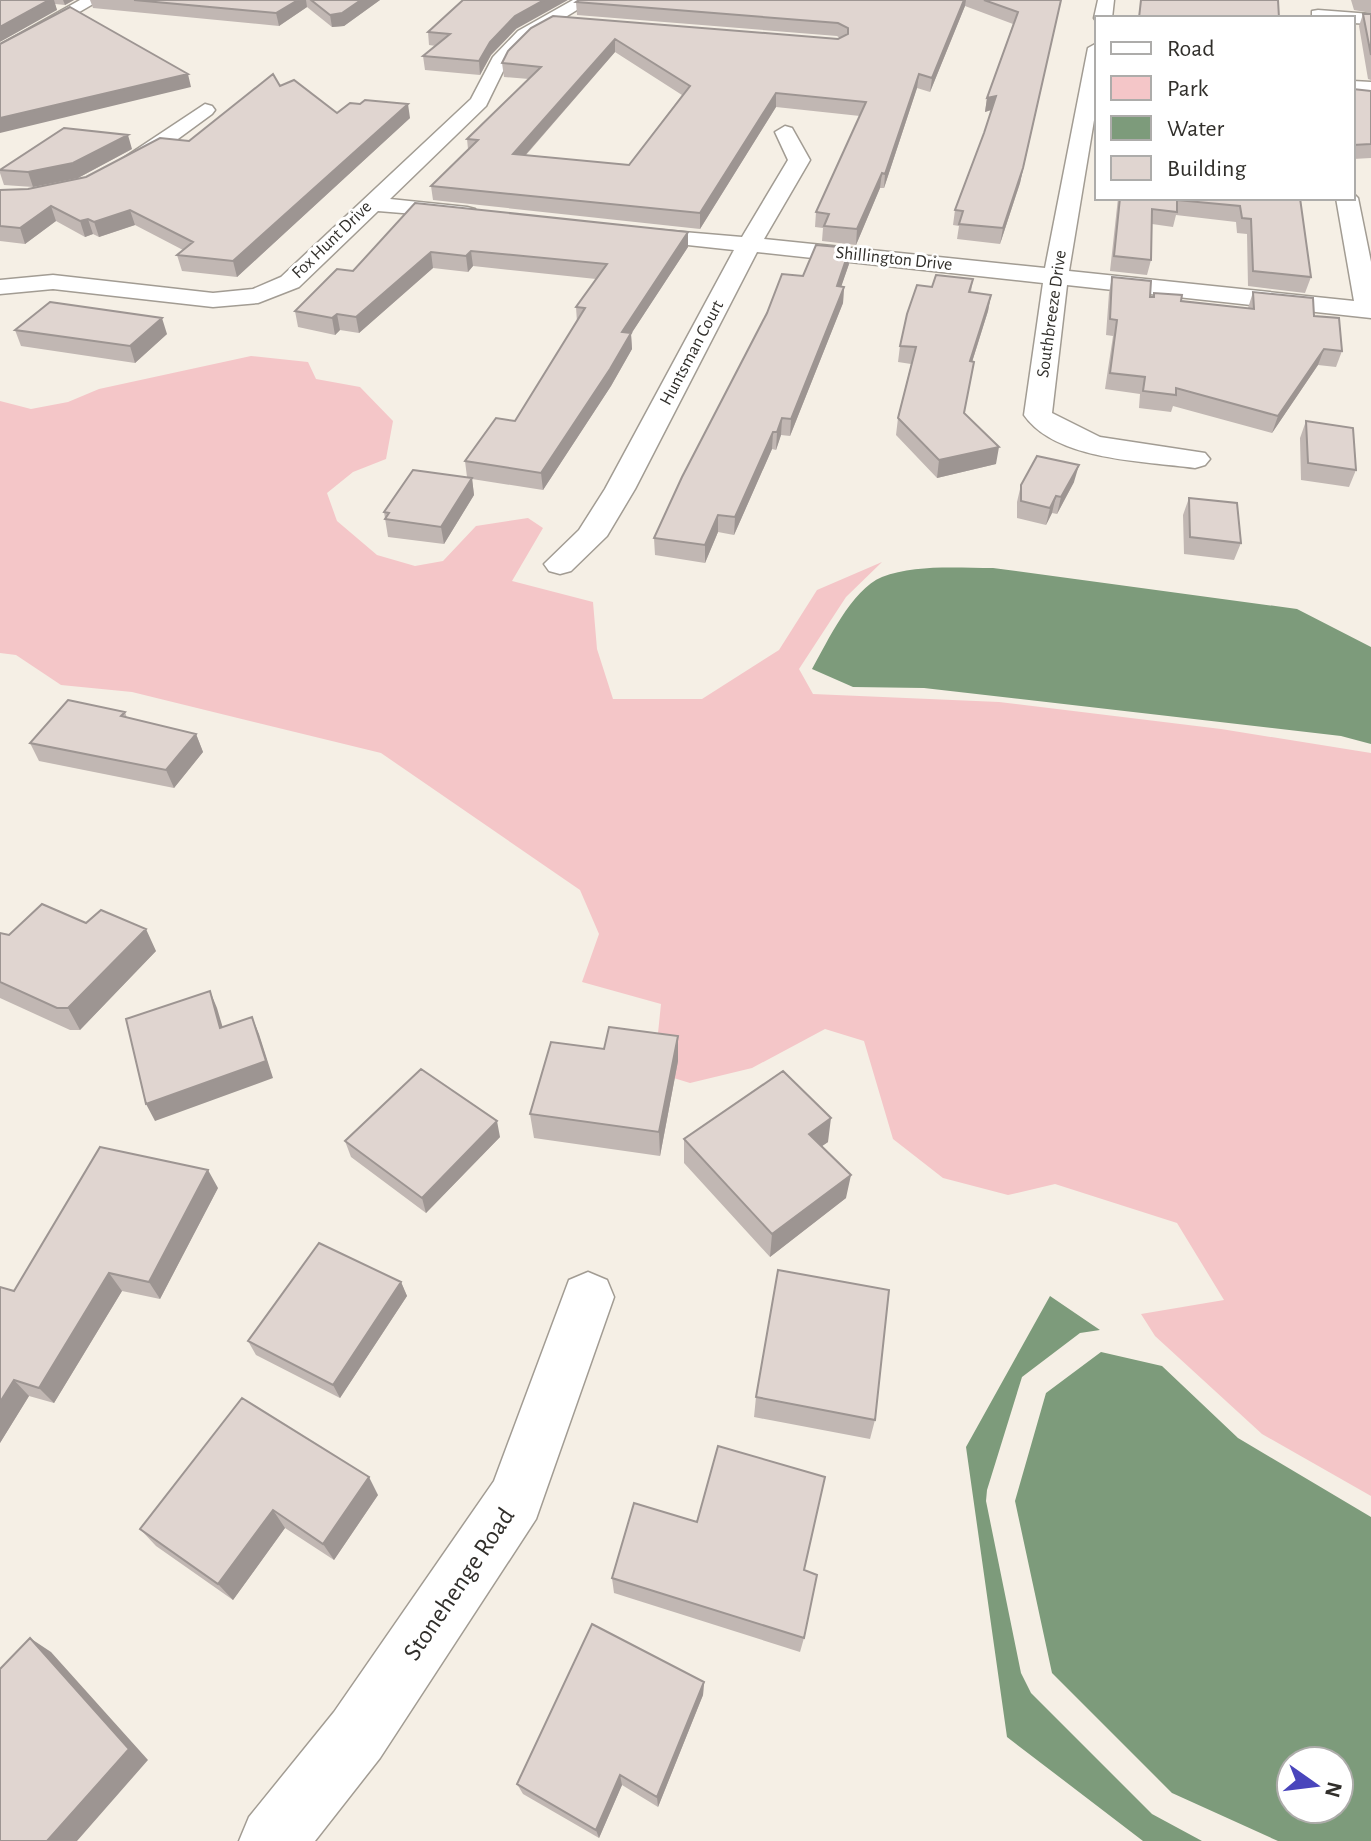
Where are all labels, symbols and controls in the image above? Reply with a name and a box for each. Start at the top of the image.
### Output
legend [1095,16,1355,200]
text: Road [1167,37,1215,61]
text: Park [1167,77,1208,101]
text: Water [1167,117,1225,141]
text: Building [1167,157,1246,181]
street label: Fox Hunt Drive [289,198,375,282]
street label: Shillington Drive [835,244,953,274]
street label: Southbreeze Drive [1034,249,1070,379]
street label: Huntsman Court [657,297,727,408]
street label: Stonehenge Road [399,1503,519,1665]
north arrow [1275,1745,1355,1825]
text: N [1321,1780,1346,1800]

